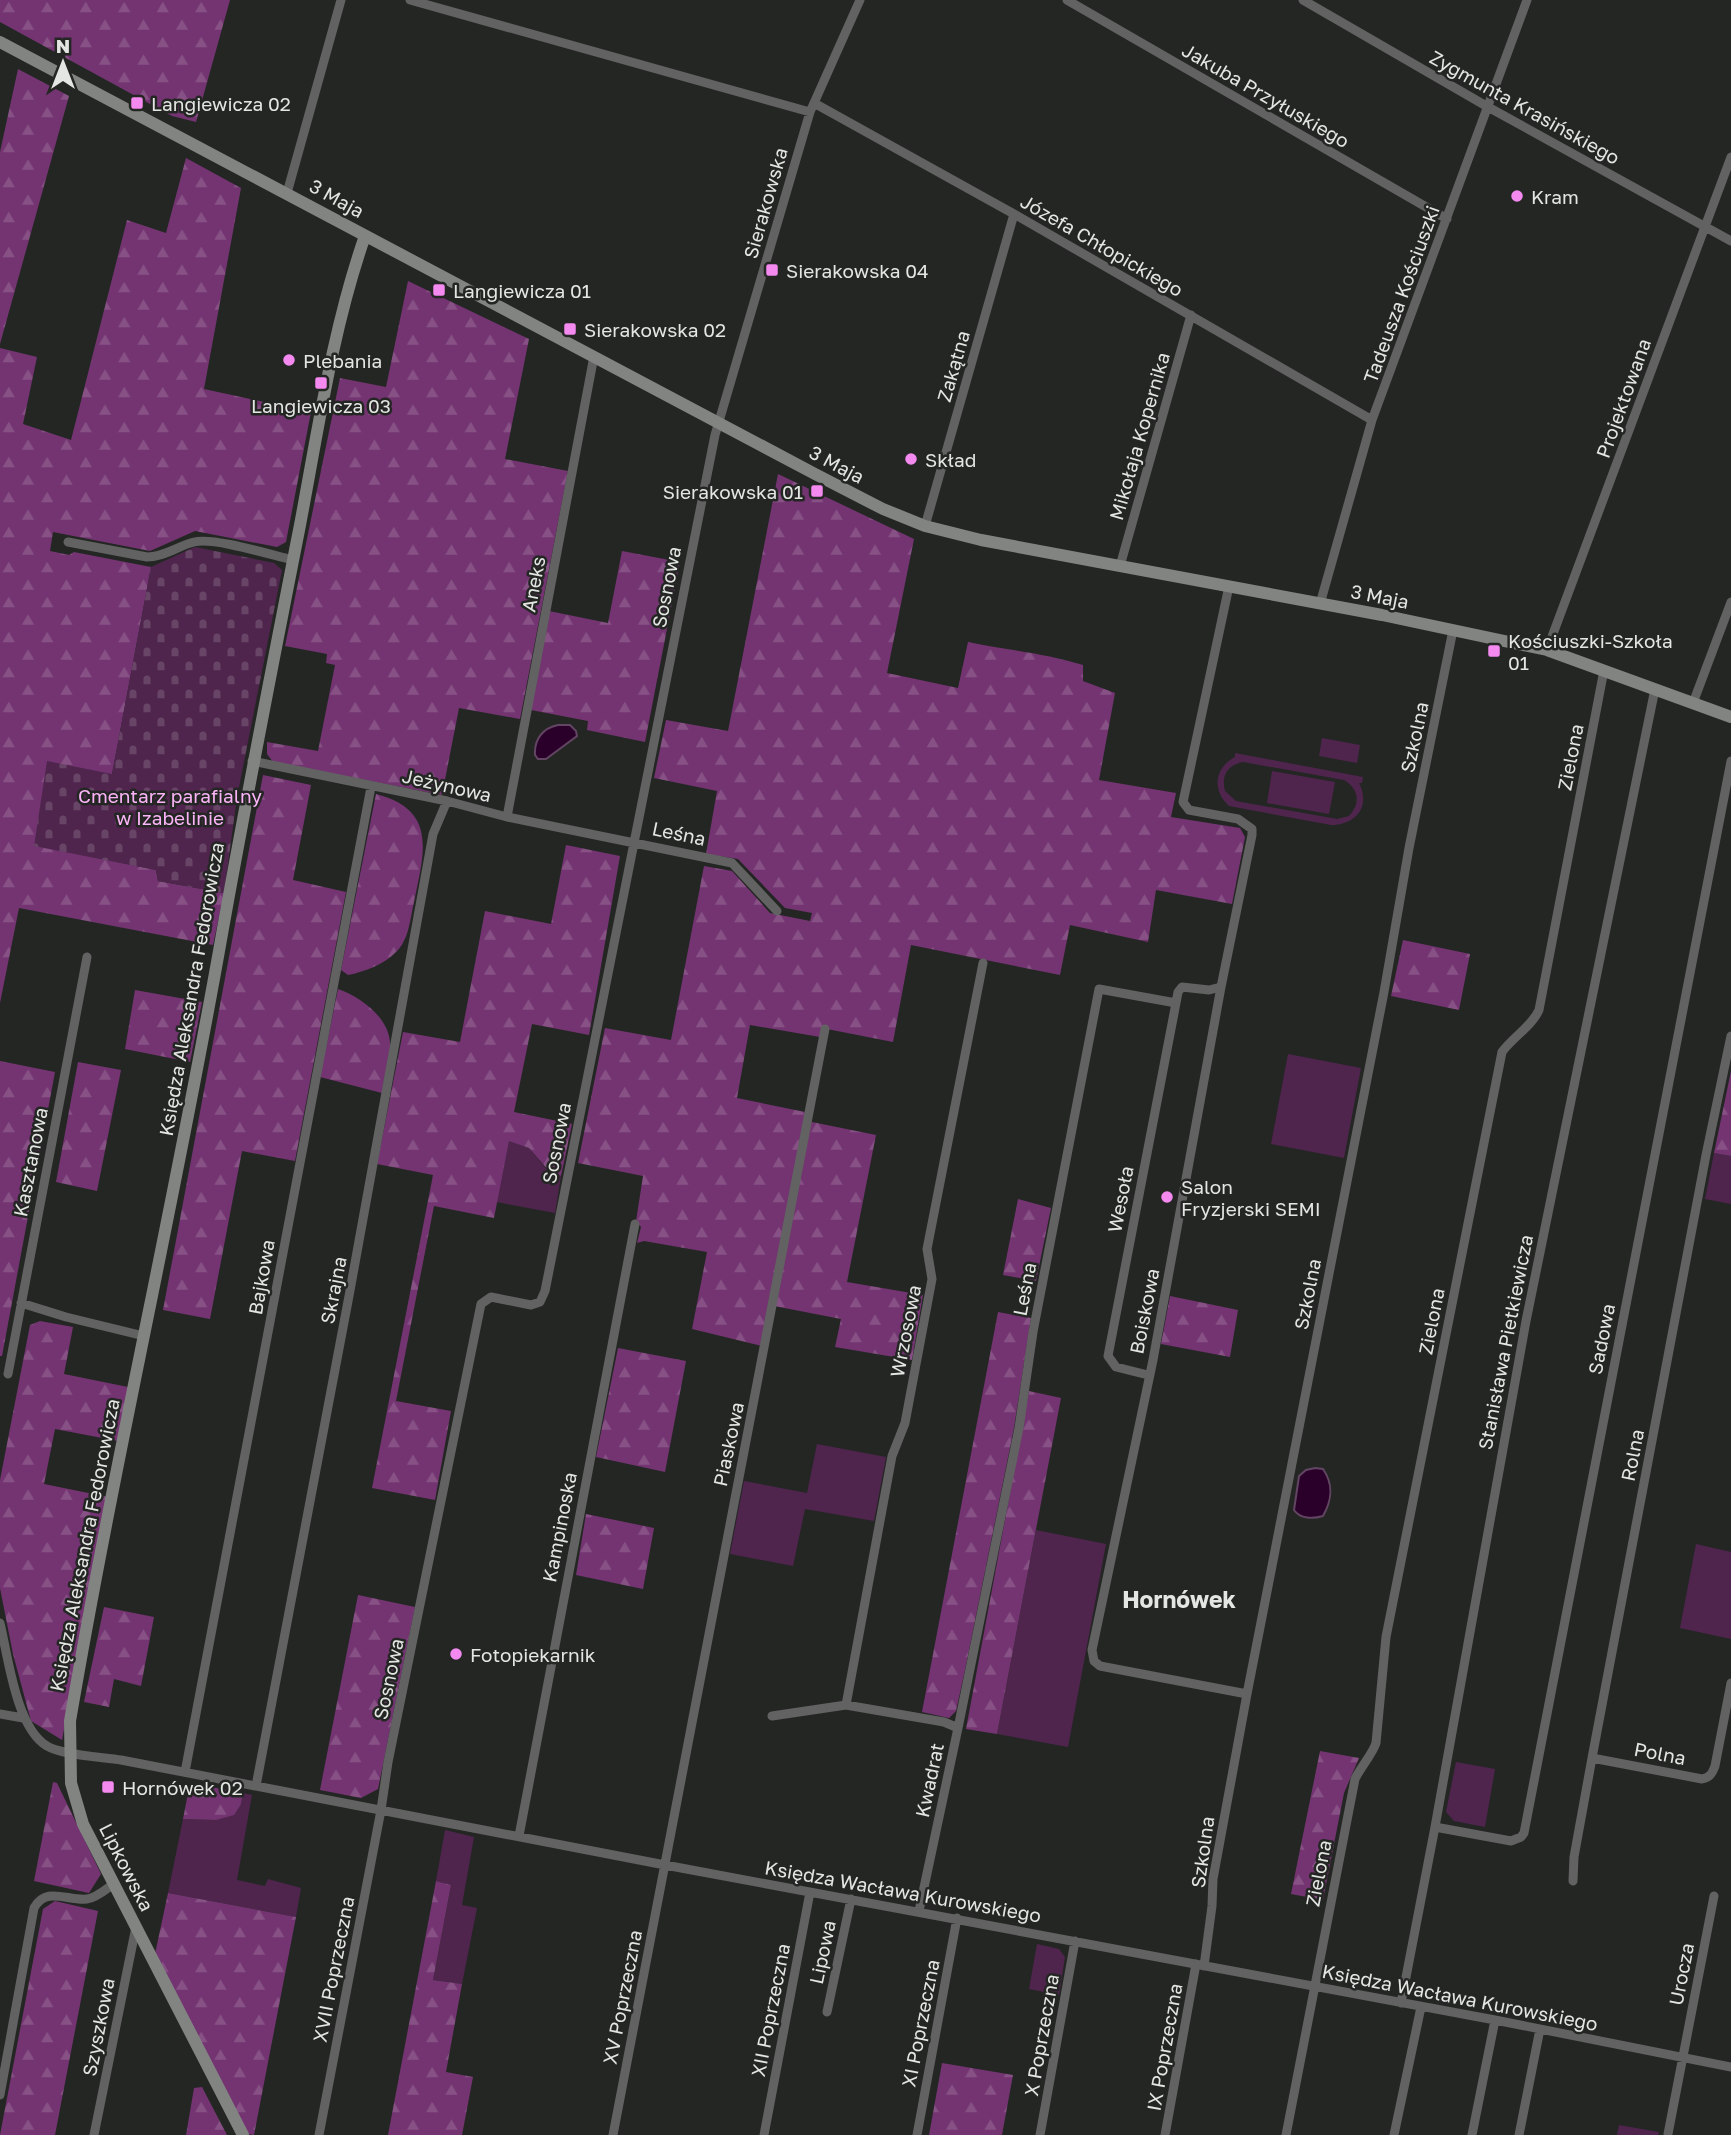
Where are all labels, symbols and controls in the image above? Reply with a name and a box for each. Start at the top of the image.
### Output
north arrow [28,28,98,98]
text: N [56,34,70,57]
street label: Jakuba Przyłuskiego [1178,38,1354,152]
street label: Zygmunta Krasińskiego [1426,45,1624,169]
place label: Langiewicza 02 [151,92,291,115]
marker: Langiewicza 02 [129,95,145,111]
street label: Sierakowska [738,145,792,261]
street label: 3 Maja [306,174,368,222]
place label: Kram [1531,185,1579,208]
marker: Kram [1509,188,1525,204]
street label: Józefa Chłopickiego [1017,189,1187,301]
street label: Tadeusza Kościuszki [1358,202,1444,386]
place label: Sierakowska 04 [786,259,929,282]
marker: Sierakowska 04 [764,262,780,278]
place label: Langiewicza 01 [453,279,591,302]
marker: Langiewicza 01 [431,282,447,298]
place label: Sierakowska 02 [584,318,726,341]
marker: Sierakowska 02 [562,321,578,337]
street label: Zakątna [932,328,974,404]
street label: Projektowana [1591,335,1655,461]
place label: Plebania [303,349,382,372]
street label: Mikołaja Kopernika [1104,349,1174,523]
marker: Plebania [281,352,297,368]
marker: Langiewicza 03 [313,375,329,391]
place label: Langiewicza 03 [251,394,391,417]
street label: 3 Maja [806,440,868,488]
place label: Skład [925,448,976,471]
marker: Skład [903,451,919,467]
place label: Sierakowska 01 [663,480,803,503]
marker: Sierakowska 01 [809,483,825,499]
street label: Sosnowa [647,544,685,630]
street label: Aneks [516,554,550,614]
street label: 3 Maja [1349,579,1411,613]
place label: Kościuszki-Szkoła 01 [1508,629,1673,674]
marker: Kościuszki-Szkoła 01 [1486,643,1502,659]
street label: Szkolna [1395,699,1433,775]
street label: Zielona [1552,722,1588,792]
street label: Jeżynowa [400,764,494,806]
park label: Cmentarz parafialny w Izabelinie [78,784,262,829]
street label: Leśna [650,816,708,850]
street label: Księdza Aleksandra Fedorowicza [154,840,228,1138]
street label: Sosnowa [537,1100,575,1186]
street label: Kasztanowa [8,1105,52,1219]
street label: Wesoła [1102,1164,1138,1234]
place label: Salon Fryzjerski SEMI [1181,1175,1321,1220]
marker: Salon Fryzjerski SEMI [1159,1189,1175,1205]
street label: Stanisława Pietkiewicza [1473,1233,1537,1451]
street label: Bajkowa [243,1238,279,1316]
street label: Skrajna [315,1254,351,1326]
street label: Szkolna [1289,1257,1325,1331]
street label: Leśna [1008,1260,1040,1318]
street label: Boiskowa [1124,1266,1164,1356]
street label: Wrzosowa [885,1283,925,1379]
street label: Zielona [1413,1286,1449,1356]
street label: Sadowa [1583,1302,1619,1376]
street label: Księdza Aleksandra Fedorowicza [44,1397,124,1693]
street label: Piaskowa [708,1400,748,1488]
street label: Rolna [1616,1427,1648,1483]
street label: Kampinoska [537,1470,581,1584]
district label: Hornówek [1122,1585,1237,1613]
street label: Sosnowa [368,1636,408,1722]
place label: Fotopiekarnik [470,1643,596,1666]
marker: Fotopiekarnik [448,1646,464,1662]
street label: Polna [1632,1737,1688,1769]
street label: Kwadrat [910,1741,948,1819]
place label: Hornówek 02 [122,1776,243,1799]
marker: Hornówek 02 [100,1779,116,1795]
street label: Szkolna [1186,1815,1218,1889]
street label: Lipkowska [95,1819,159,1915]
street label: Zielona [1300,1838,1336,1908]
street label: Księdza Wacława Kurowskiego [763,1855,1043,1927]
street label: XVII Poprzeczna [308,1894,358,2044]
street label: Lipowa [804,1918,840,1986]
street label: XV Poprzeczna [598,1928,646,2066]
street label: XII Poprzeczna [746,1941,794,2079]
street label: Urocza [1664,1941,1698,2007]
street label: XI Poprzeczna [896,1957,944,2089]
street label: Księdza Wacława Kurowskiego [1320,1959,1600,2035]
street label: X Poprzeczna [1019,1972,1063,2098]
street label: Szyszkowa [77,1976,119,2078]
street label: IX Poprzeczna [1141,1981,1187,2113]

